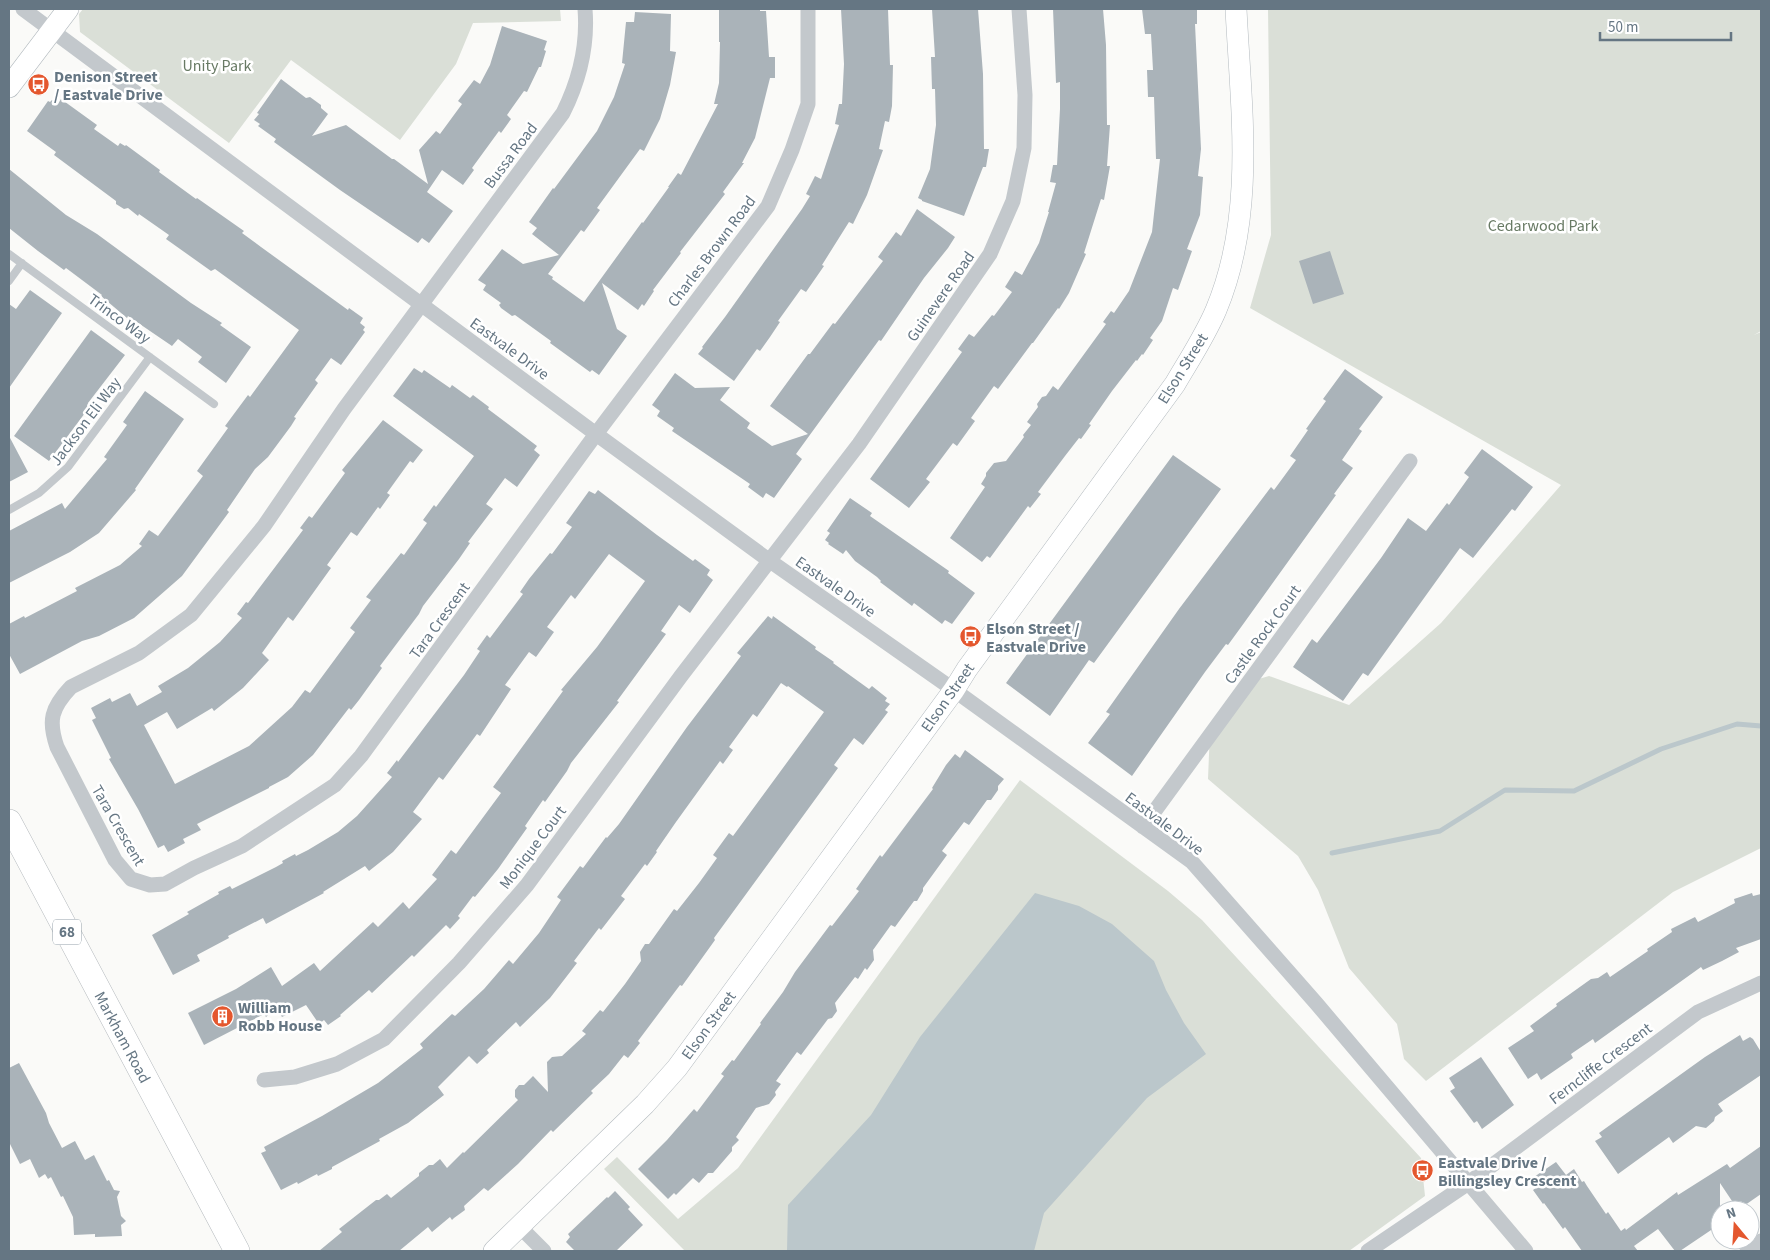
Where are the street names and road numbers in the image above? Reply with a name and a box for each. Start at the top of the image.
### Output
street label: Bussa Road [479,118,543,193]
street label: Charles Brown Road [663,191,761,312]
street label: Guinevere Road [902,247,980,346]
street label: Trinco Way [84,289,156,349]
street label: Eastvale Drive [465,312,554,385]
street label: Elson Street [1152,328,1214,408]
street label: Jackson Eli Way [45,372,127,470]
street label: Eastvale Drive [791,551,880,623]
street label: Tara Crescent [404,577,476,664]
street label: Castle Rock Court [1219,580,1307,689]
street label: Elson Street [916,658,980,737]
street label: Tara Crescent [86,781,150,871]
street label: Eastvale Drive [1120,787,1208,861]
street label: Monique Court [494,801,572,894]
road number: 68 [53,920,81,944]
street label: Elson Street [676,986,742,1064]
street label: Markham Road [89,988,155,1087]
street label: Ferncliffe Crescent [1545,1017,1657,1110]

